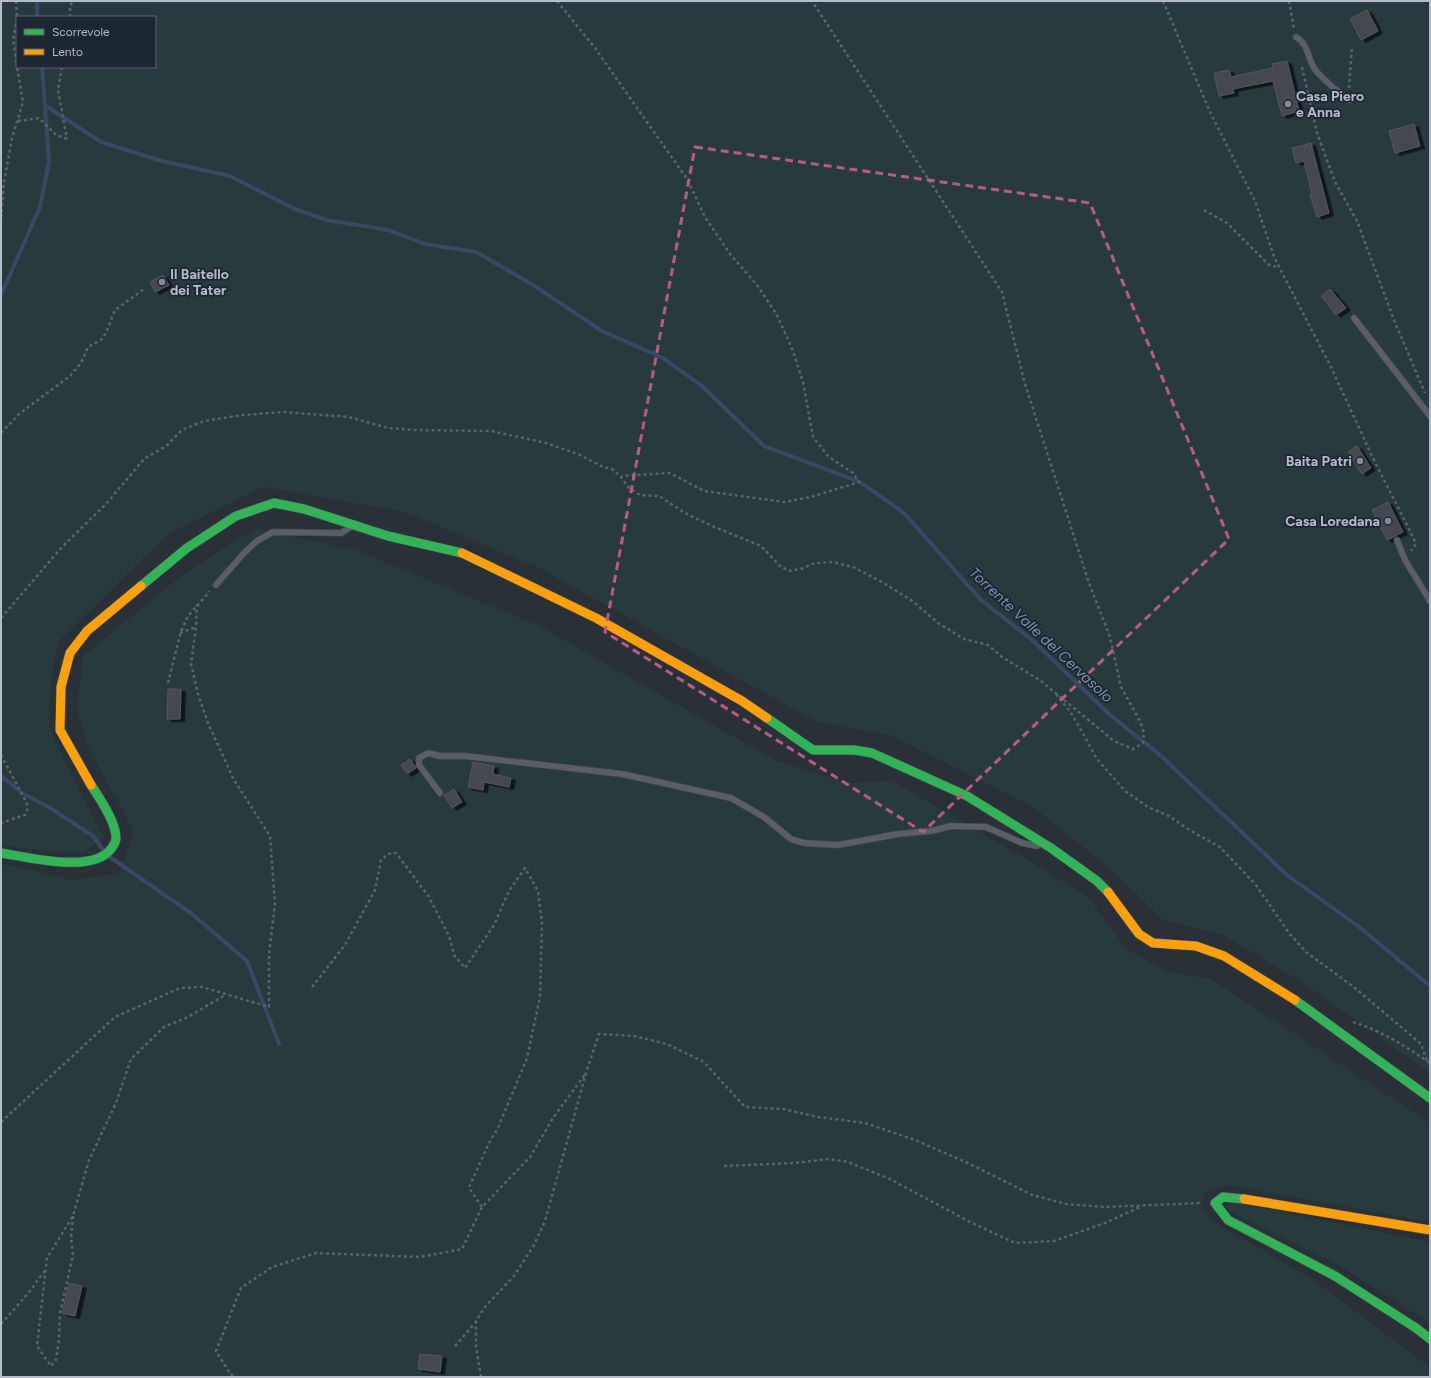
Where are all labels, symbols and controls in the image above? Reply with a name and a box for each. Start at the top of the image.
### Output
legend [16,16,156,68]
text: Scorrevole [52,25,110,39]
text: Lento [52,45,83,59]
place label: Casa Piero e Anna [1296,88,1364,121]
marker: Casa Piero e Anna [1283,99,1293,109]
place label: Il Baitello dei Tater [170,266,229,299]
marker: Il Baitello dei Tater [157,277,167,287]
place label: Baita Patri [1286,453,1352,470]
marker: Baita Patri [1355,456,1365,466]
place label: Casa Loredana [1285,513,1380,530]
marker: Casa Loredana [1383,516,1393,526]
water label: Torrente Valle del Cervasolo [965,564,1117,707]

